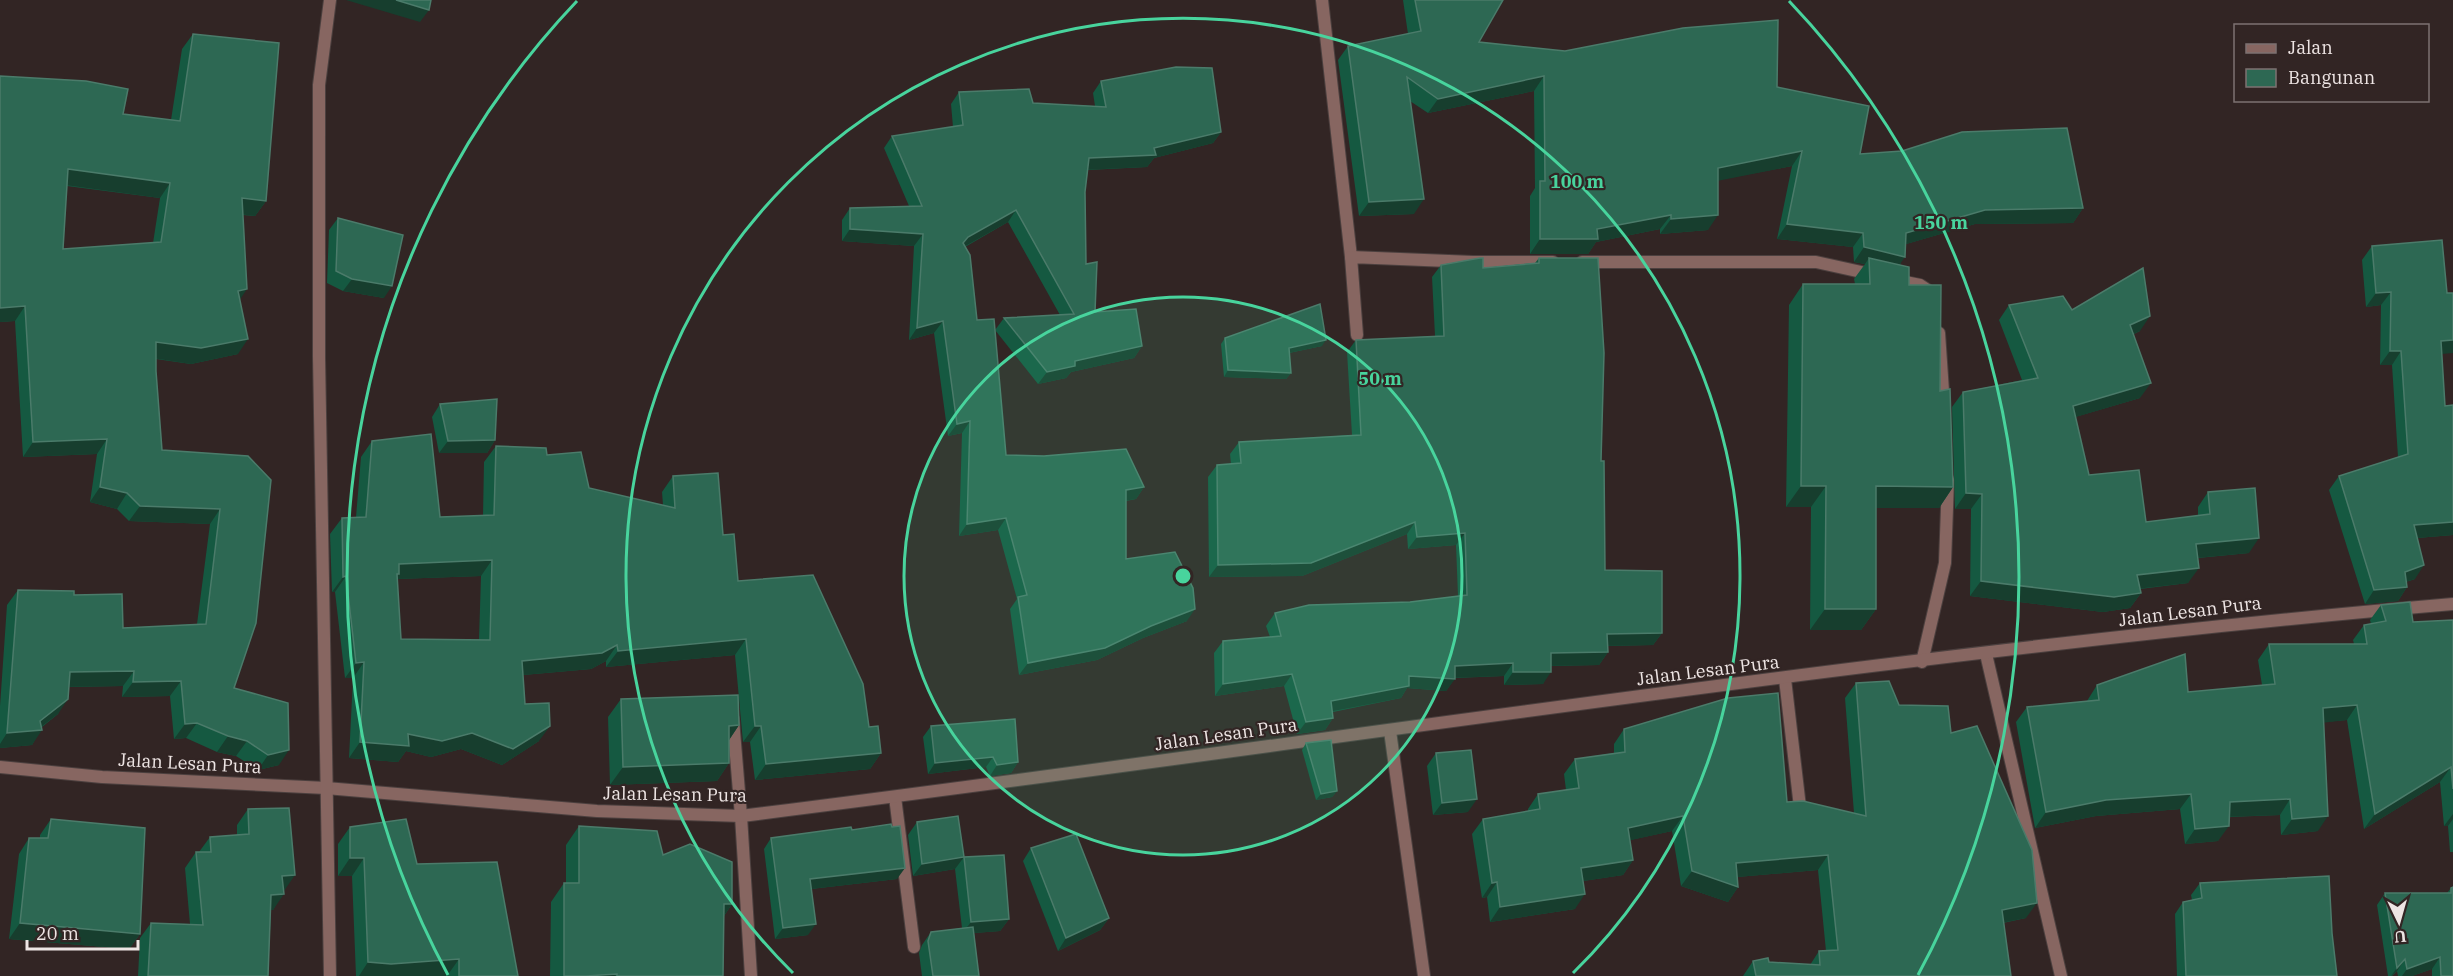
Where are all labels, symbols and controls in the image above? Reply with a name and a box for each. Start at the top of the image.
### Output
legend [2234,24,2429,102]
text: Jalan [2288,36,2333,59]
text: Bangunan [2288,66,2375,89]
text: 100 m [1550,170,1605,193]
text: 150 m [1914,211,1969,234]
text: 50 m [1358,367,1402,390]
centre of rings [1173,566,1193,586]
street label: Jalan Lesan Pura [2117,591,2263,631]
street label: Jalan Lesan Pura [1635,650,1781,690]
street label: Jalan Lesan Pura [1153,713,1299,755]
street label: Jalan Lesan Pura [118,748,263,778]
street label: Jalan Lesan Pura [603,781,747,807]
north arrow [2369,892,2429,952]
scale bar [27,913,138,951]
text: 20 m [36,922,79,945]
text: U [2393,926,2407,947]

